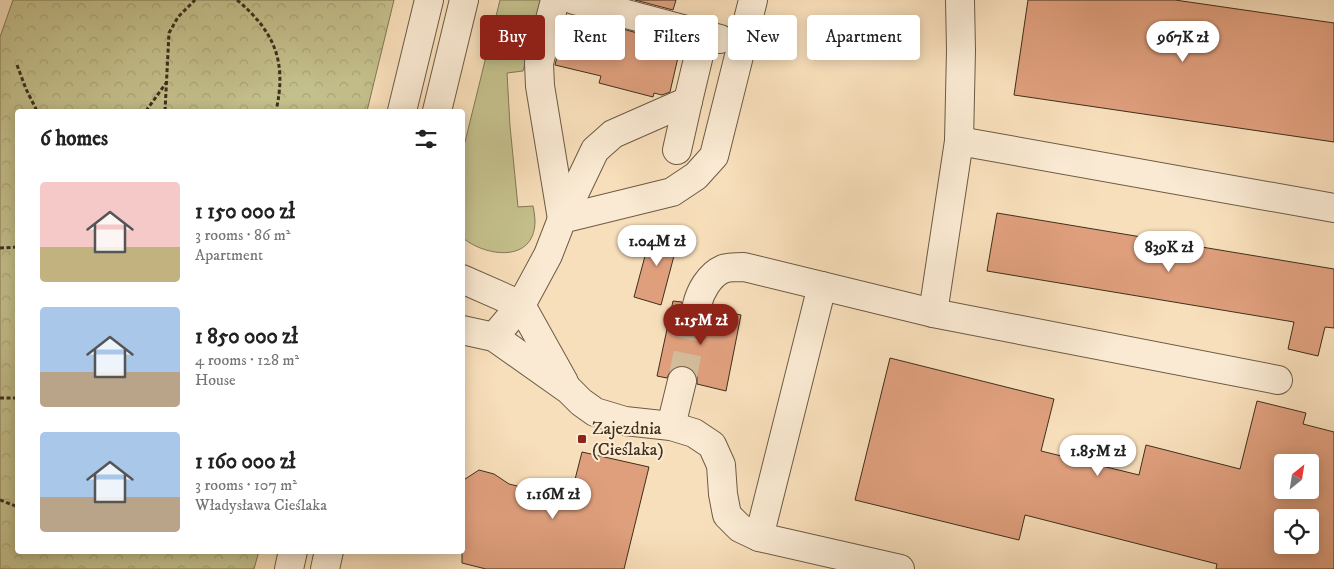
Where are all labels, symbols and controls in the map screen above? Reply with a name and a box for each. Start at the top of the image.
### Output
chip: Buy [480,15,545,60]
chip: Rent [555,15,625,60]
chip: Filters [635,15,718,60]
chip: New [728,15,797,60]
chip: Apartment [807,15,920,60]
pin: 967K zł [1137,20,1229,63]
text: 967K zł [1157,27,1209,47]
icon: filters [412,125,440,153]
text: 6 homes [40,126,108,152]
text: 1 150 000 zł [195,199,295,225]
icon: home [80,202,140,262]
pin: 1.04M zł [605,224,709,267]
text: 3 rooms · 86 m² [195,225,290,245]
pin: 839K zł [1123,230,1215,273]
text: 1.04M zł [628,231,686,251]
text: 839K zł [1145,237,1193,257]
text: Apartment [195,245,263,265]
pin: 1.15M zł [649,304,753,346]
text: 1.15M zł [674,310,728,330]
text: 1 850 000 zł [195,324,298,350]
icon: home [80,327,140,387]
text: 4 rooms · 128 m² [195,350,299,370]
text: House [195,370,236,390]
place label: Zajezdnia (Cieślaka) [592,418,664,461]
marker: Zajezdnia (Cieślaka) [576,433,588,445]
pin: 1.85M zł [1046,434,1150,477]
text: 1.85M zł [1070,441,1126,461]
text: 1 160 000 zł [195,449,295,475]
icon: home [80,452,140,512]
north arrow [1274,454,1319,499]
map controls [1274,454,1319,554]
text: 3 rooms · 107 m² [195,475,297,495]
pin: 1.16M zł [501,478,605,520]
text: 1.16M zł [526,484,580,504]
text: Władysława Cieślaka [195,495,327,515]
button: locate [1274,509,1319,554]

